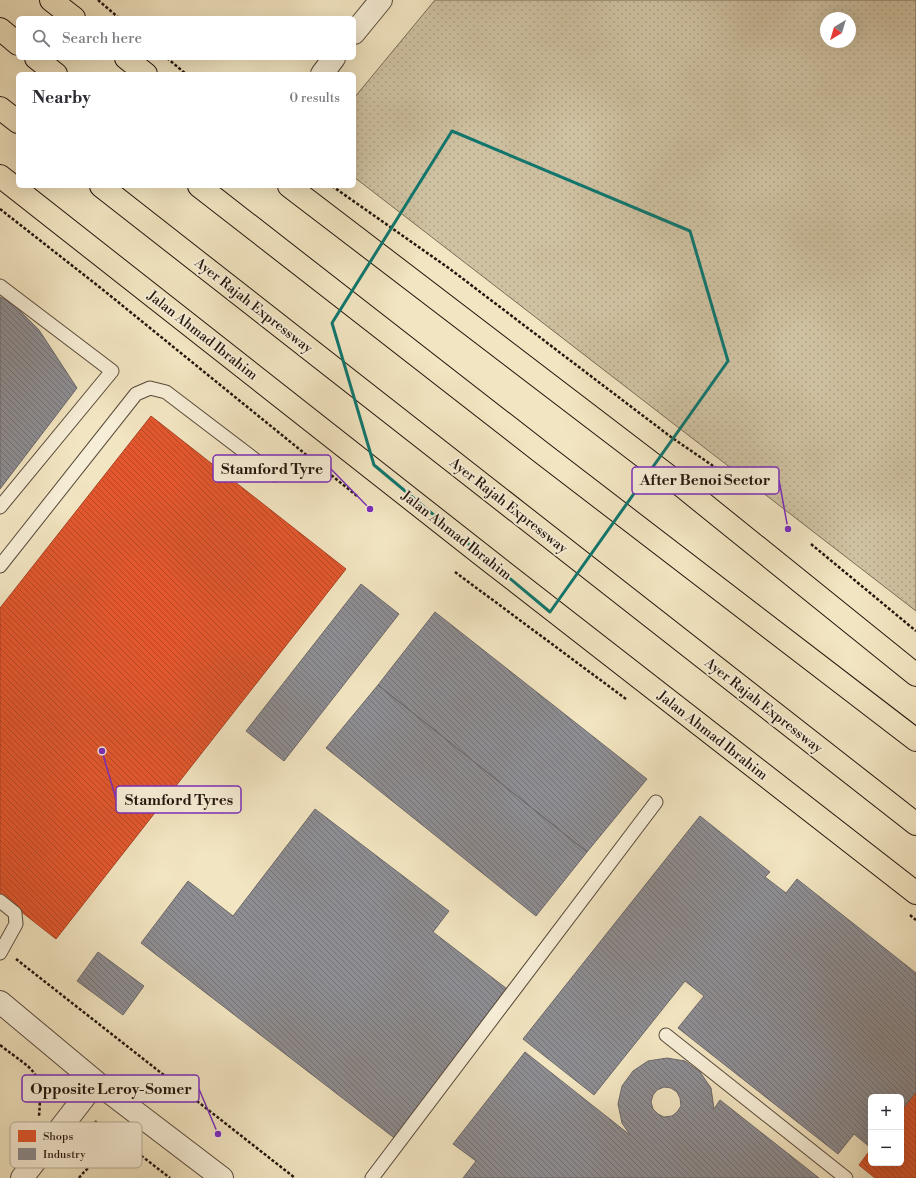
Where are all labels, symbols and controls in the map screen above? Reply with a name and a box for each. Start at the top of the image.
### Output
north arrow [820,12,856,48]
search box [16,16,356,60]
icon: search [30,27,52,49]
text: Search here [62,29,142,48]
text: Nearby [32,87,91,109]
text: 0 results [289,90,340,106]
street label: Ayer Rajah Expressway [190,253,316,358]
street label: Jalan Ahmad Ibrahim [143,286,261,384]
street label: Ayer Rajah Expressway [445,453,571,558]
callout: Stamford Tyre [213,455,331,482]
text: Stamford Tyre [221,460,323,479]
callout: After Benoi Sector [632,467,779,494]
text: After Benoi Sector [639,471,771,490]
street label: Jalan Ahmad Ibrahim [397,486,515,584]
street label: Ayer Rajah Expressway [700,653,826,758]
street label: Jalan Ahmad Ibrahim [653,686,771,784]
callout: Stamford Tyres [116,786,241,813]
text: Stamford Tyres [125,791,233,810]
callout: Opposite Leroy-Somer [22,1075,199,1102]
text: Opposite Leroy-Somer [30,1080,192,1099]
map controls [868,1094,904,1166]
button: + [868,1094,904,1130]
legend [10,1122,142,1168]
text: Shops [43,1130,73,1144]
button: − [868,1130,904,1166]
text: Industry [43,1148,86,1162]

